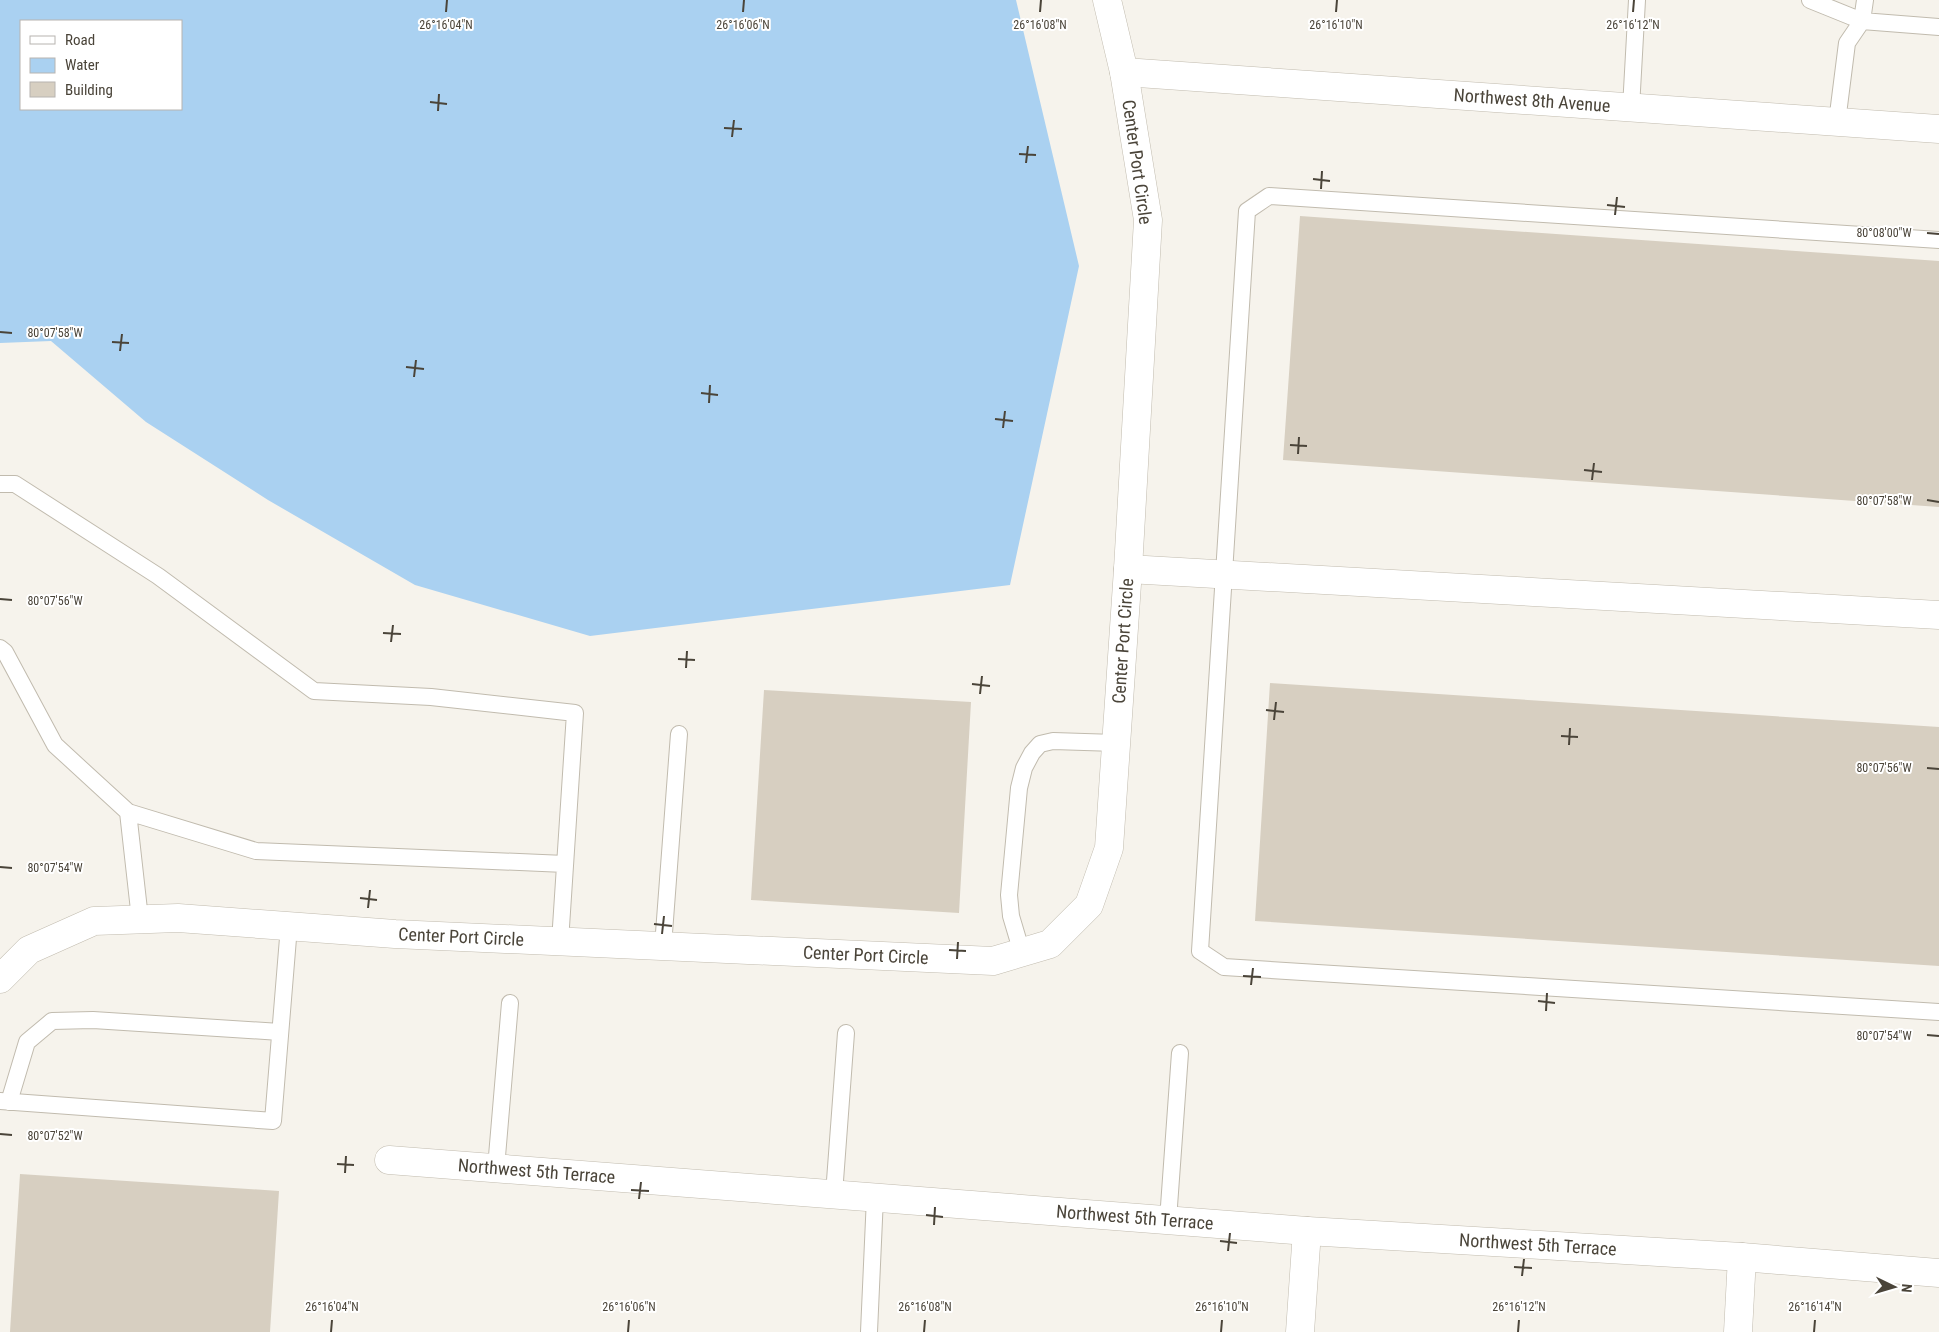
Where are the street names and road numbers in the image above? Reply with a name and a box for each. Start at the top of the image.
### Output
street label: Northwest 8th Avenue [1453,84,1611,116]
street label: Center Port Circle [1118,98,1157,226]
street label: Center Port Circle [1108,578,1137,704]
street label: Center Port Circle [398,923,524,950]
street label: Center Port Circle [802,941,929,968]
street label: Northwest 5th Terrace [457,1154,616,1187]
street label: Northwest 5th Terrace [1055,1201,1214,1234]
street label: Northwest 5th Terrace [1459,1229,1617,1259]

